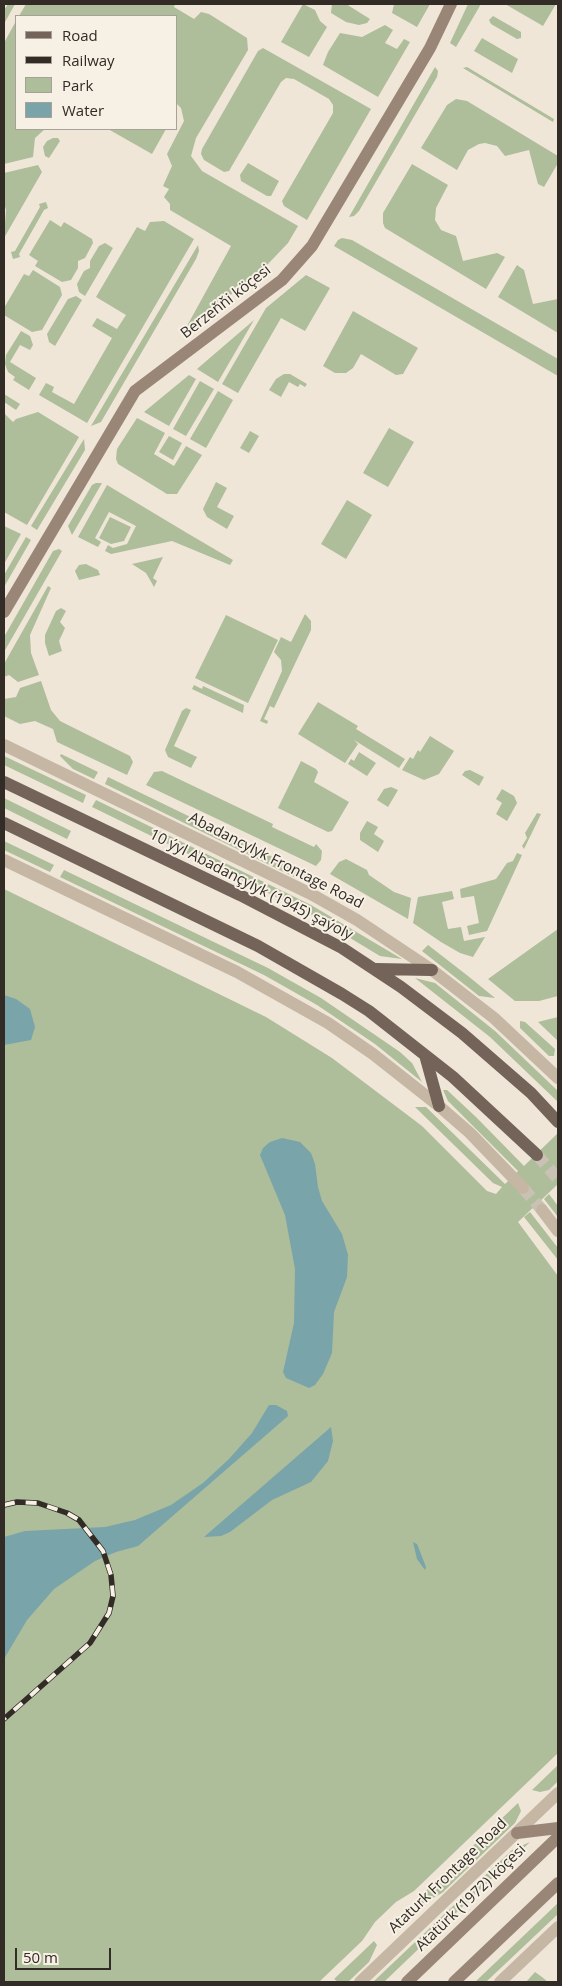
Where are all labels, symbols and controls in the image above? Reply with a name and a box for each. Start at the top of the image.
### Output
legend [15,15,178,130]
text: Road [62,25,98,45]
text: Railway [62,50,115,70]
text: Park [62,75,93,95]
text: Water [62,100,104,120]
street label: Berzeňňi köçesi [177,261,275,343]
street label: Abadancylyk Frontage Road [186,809,366,913]
street label: 10 ýyl Abadançylyk (1945) şaýoly [146,826,356,944]
street label: Ataturk Frontage Road [385,1815,511,1937]
street label: Atatürk (1972) köçesi [412,1841,530,1955]
scale bar [18,1938,114,1970]
text: 50 m [23,1947,58,1967]

